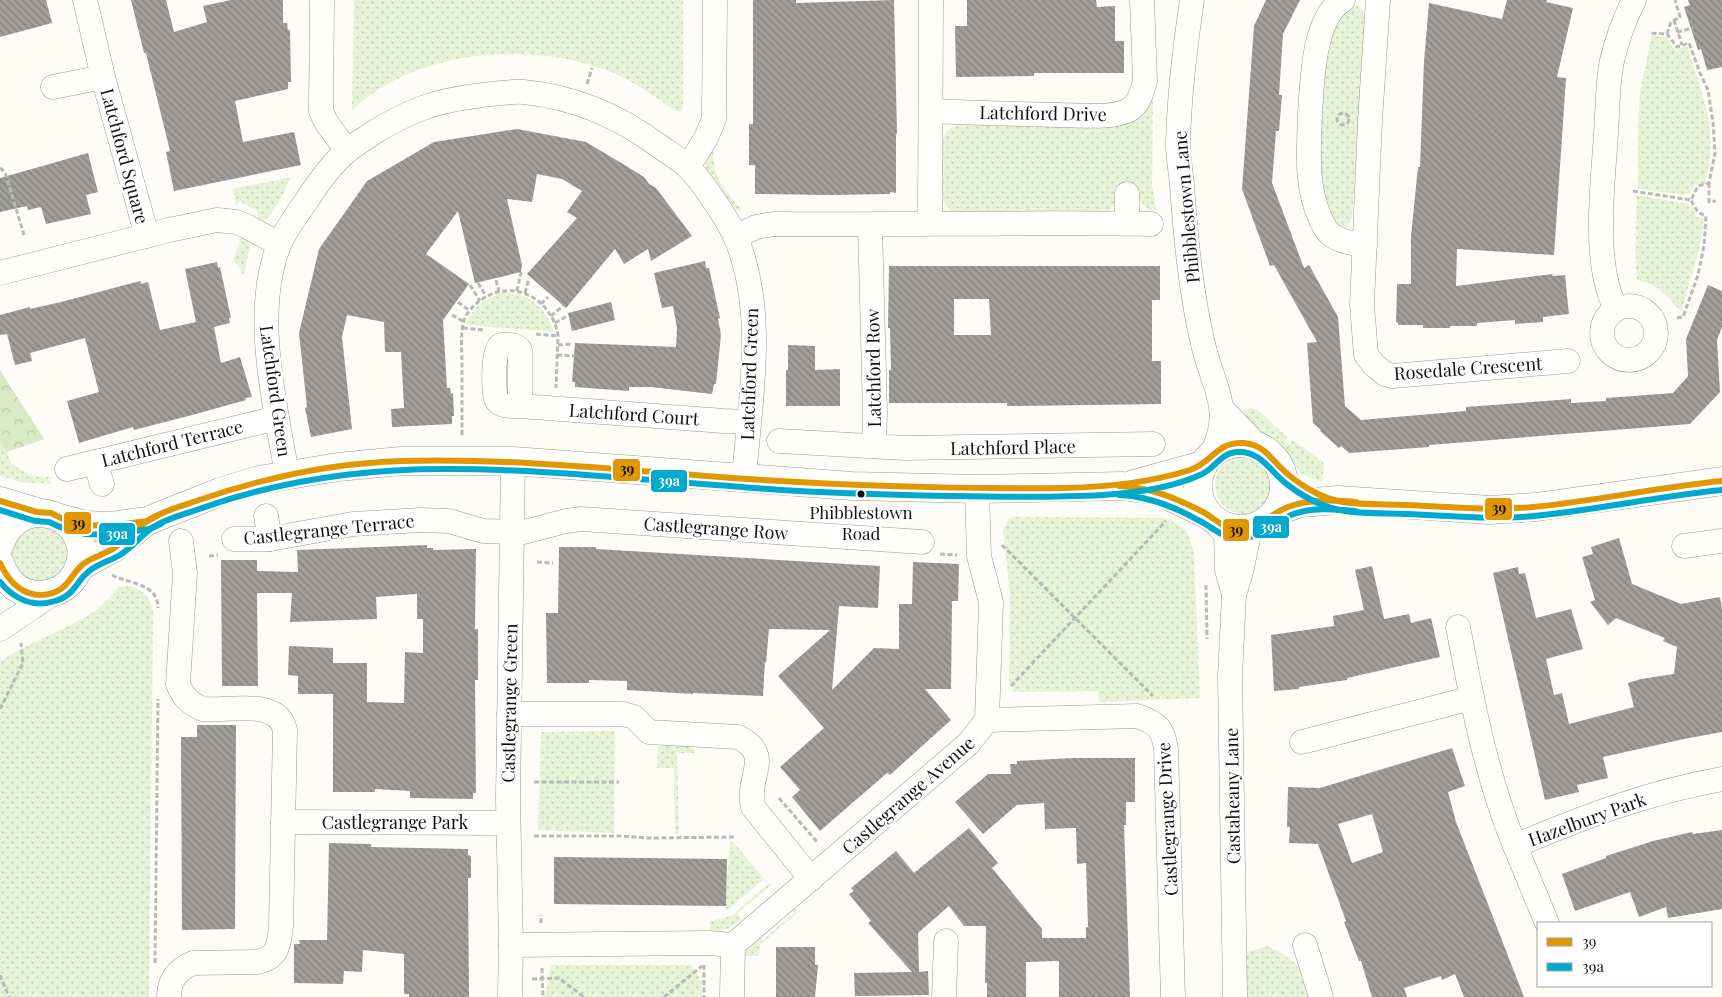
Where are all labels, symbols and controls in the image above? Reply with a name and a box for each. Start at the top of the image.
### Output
street label: Latchford Square [95,86,155,226]
street label: Latchford Drive [979,100,1107,126]
street label: Phibblestown Lane [1167,130,1205,284]
street label: Latchford Green [735,307,763,441]
street label: Latchford Row [860,308,886,428]
street label: Latchford Green [255,324,297,459]
street label: Rosedale Crescent [1393,351,1544,385]
street label: Latchford Court [568,397,701,431]
street label: Latchford Terrace [99,414,245,472]
street label: Latchford Place [950,434,1076,460]
line badge: 39 [612,458,641,482]
text: 39 [620,459,635,478]
line badge: 39a [650,469,688,493]
text: 39a [658,471,681,490]
marker: Phibblestown Road [856,489,866,499]
line badge: 39 [1484,497,1513,521]
text: 39 [1492,498,1507,517]
place label: Phibblestown Road [809,501,913,544]
street label: Castlegrange Terrace [242,508,416,550]
line badge: 39 [63,511,92,535]
street label: Castlegrange Row [643,511,789,545]
text: 39 [71,513,86,532]
line badge: 39a [1252,515,1290,539]
text: 39a [1260,517,1283,536]
line badge: 39 [1222,518,1250,542]
text: 39 [1229,520,1244,539]
line badge: 39a [98,522,136,546]
text: 39a [106,524,129,543]
street label: Castlegrange Green [496,623,522,783]
street label: Castaheany Lane [1219,728,1245,864]
street label: Castlegrange Avenue [837,731,979,859]
street label: Castlegrange Drive [1151,742,1183,896]
street label: Hazelbury Park [1525,786,1649,851]
street label: Castlegrange Park [322,810,468,834]
legend [1537,922,1712,987]
text: 39 [1582,931,1596,951]
text: 39a [1582,956,1604,976]

